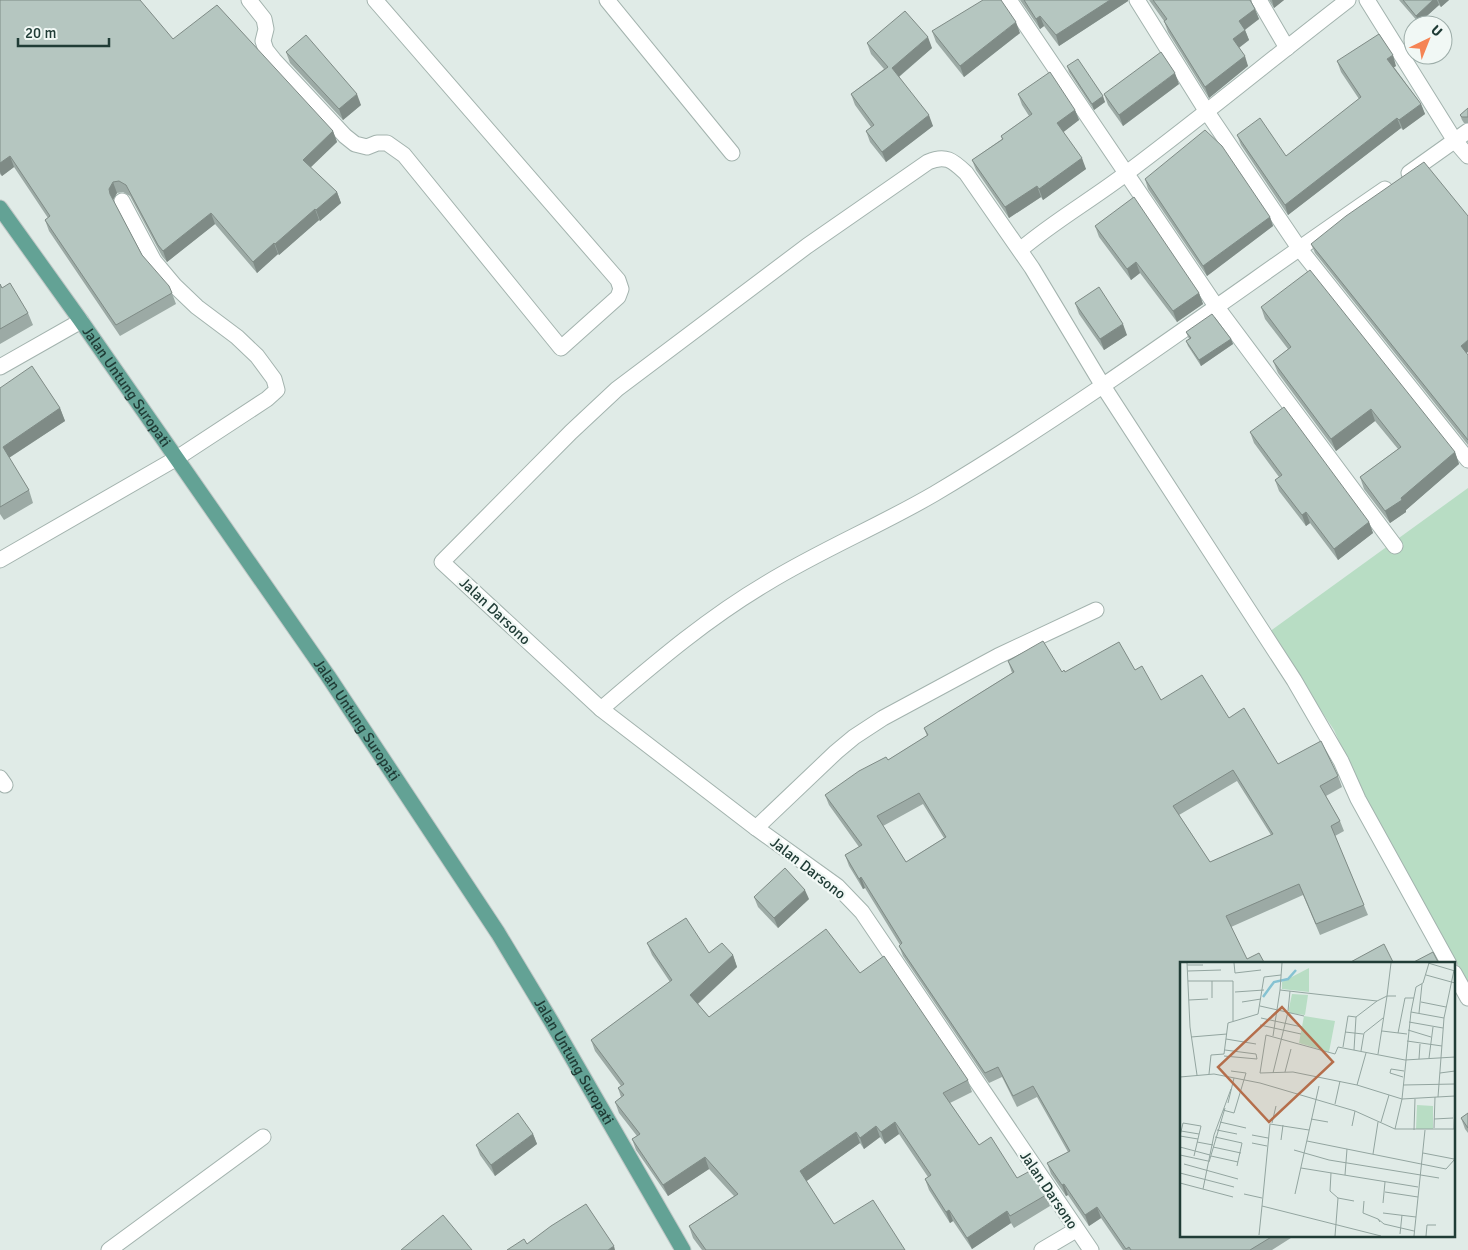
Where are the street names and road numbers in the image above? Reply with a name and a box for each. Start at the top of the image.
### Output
street label: Jalan Untung Suropati [78,323,175,451]
street label: Jalan Darsono [456,574,534,649]
street label: Jalan Untung Suropati [310,655,404,784]
street label: Jalan Darsono [767,833,849,903]
street label: Jalan Untung Suropati [530,995,618,1128]
street label: Jalan Darsono [1016,1147,1082,1233]

